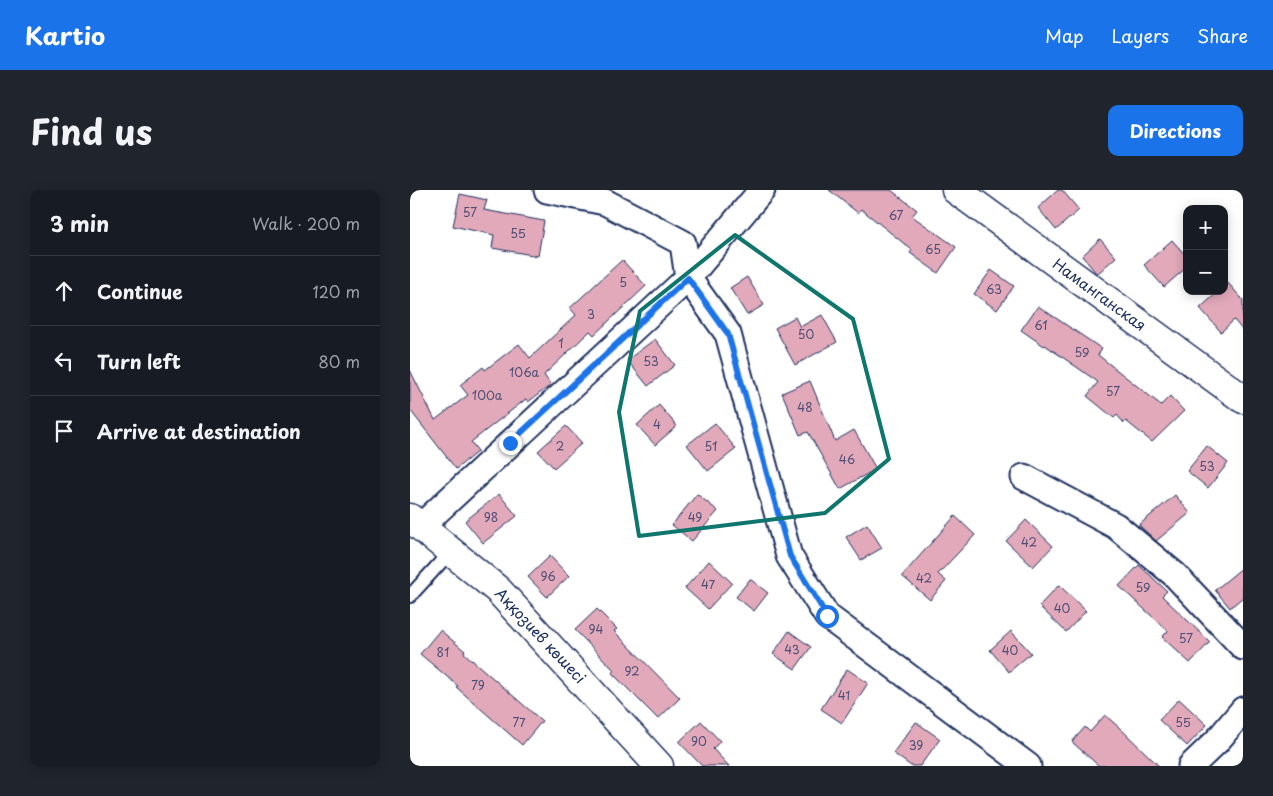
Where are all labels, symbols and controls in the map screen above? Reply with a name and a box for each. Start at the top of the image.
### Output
text: Kartio [25,17,105,53]
text: Map [1045,22,1084,49]
text: Layers [1112,22,1169,49]
text: Share [1197,22,1248,49]
text: Find us [30,104,152,157]
button: Directions [1108,105,1243,156]
house number: 57 [463,203,477,221]
map controls [1183,205,1228,295]
button: + [1183,205,1228,250]
house number: 67 [889,206,904,224]
text: 3 min [50,207,109,239]
text: Walk · 200 m [252,211,360,235]
house number: 55 [510,224,526,242]
house number: 65 [925,240,941,258]
button: − [1183,250,1228,295]
street label: Наманганская [1048,252,1151,336]
house number: 5 [619,273,627,291]
icon: ahead [50,277,78,305]
text: Continue [97,277,183,305]
text: 120 m [313,279,360,303]
house number: 63 [986,280,1002,298]
house number: 3 [587,305,595,323]
house number: 61 [1034,316,1048,334]
house number: 50 [798,325,814,343]
house number: 1 [558,334,564,352]
house number: 59 [1075,343,1089,361]
icon: left [50,347,78,375]
text: Turn left [97,347,181,375]
text: 80 m [318,349,360,373]
house number: 53 [643,352,659,370]
house number: 106а [509,363,540,381]
house number: 57 [1106,382,1120,400]
house number: 100а [472,386,503,404]
house number: 48 [797,398,813,416]
house number: 4 [653,415,661,433]
icon: arrive [50,417,78,445]
text: Arrive at destination [97,417,301,445]
route end [499,432,522,455]
house number: 2 [556,437,564,455]
house number: 51 [705,437,717,455]
house number: 46 [839,450,855,468]
house number: 53 [1199,457,1215,475]
house number: 98 [484,508,498,526]
house number: 49 [688,508,702,526]
house number: 42 [1021,533,1037,551]
house number: 96 [540,567,556,585]
house number: 42 [916,569,932,587]
house number: 47 [701,575,716,593]
house number: 59 [1136,578,1150,596]
street label: Аққозиев көшесі [490,582,592,688]
house number: 40 [1054,599,1071,617]
route start [816,605,839,628]
house number: 94 [589,620,604,638]
house number: 57 [1179,629,1193,647]
house number: 43 [784,640,800,658]
house number: 40 [1002,641,1019,659]
house number: 81 [437,643,449,661]
house number: 92 [624,662,640,680]
house number: 79 [471,676,485,694]
house number: 41 [838,686,850,704]
house number: 77 [512,713,526,731]
house number: 55 [1175,713,1191,731]
house number: 90 [691,732,707,750]
house number: 39 [909,736,923,754]

